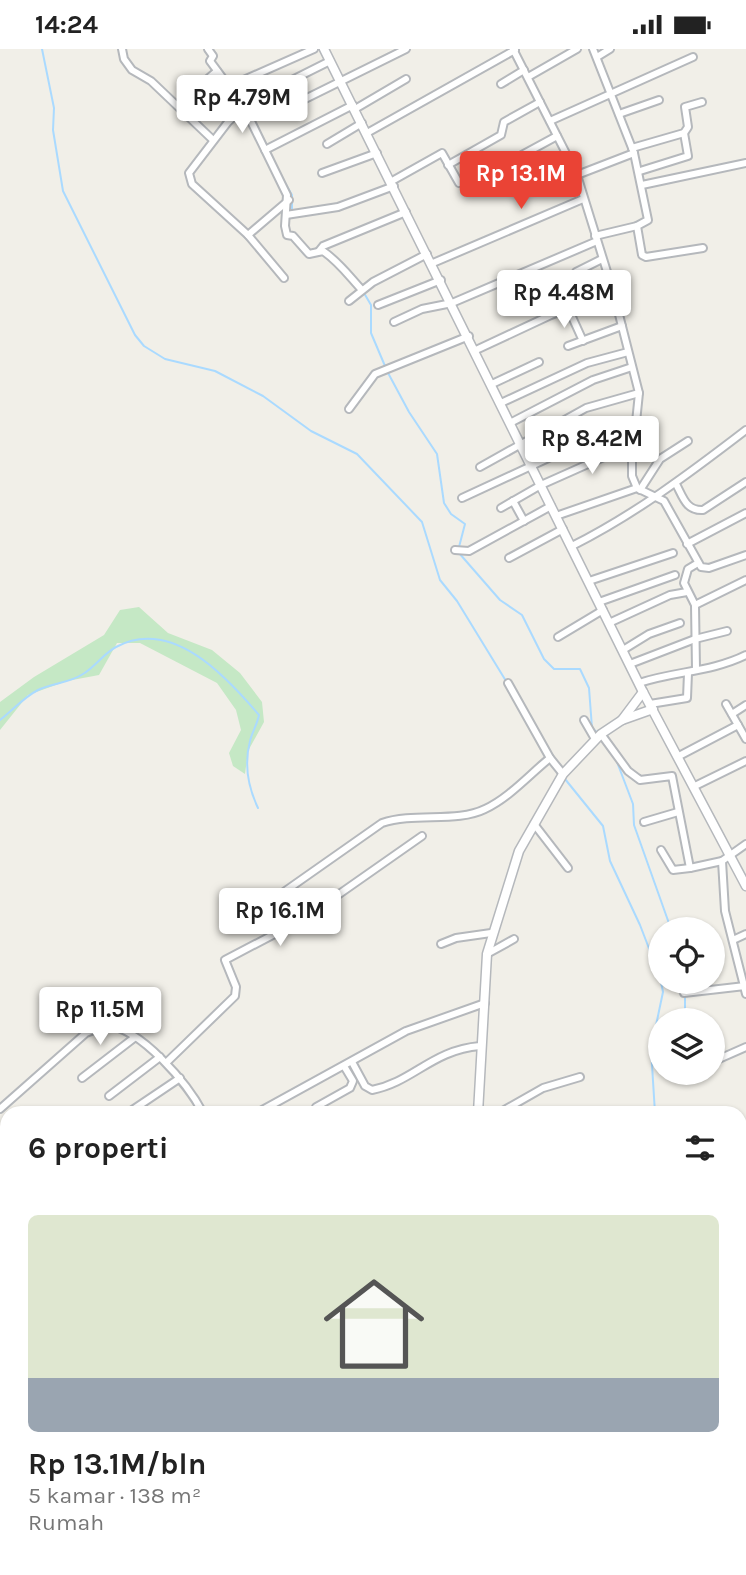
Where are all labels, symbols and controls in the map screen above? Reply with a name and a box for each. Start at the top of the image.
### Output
text: 14:24 [35,9,98,40]
pin: Rp 4.79M [170,76,314,135]
text: Rp 4.79M [193,84,291,111]
pin: Rp 13.1M [449,151,593,211]
text: Rp 13.1M [476,160,566,187]
pin: Rp 4.48M [492,271,636,330]
text: Rp 4.48M [513,279,615,306]
pin: Rp 8.42M [520,417,664,476]
text: Rp 8.42M [541,425,643,452]
pin: Rp 16.1M [208,888,352,948]
text: Rp 16.1M [235,897,325,924]
map controls [648,917,725,1085]
button: locate [648,917,725,994]
pin: Rp 11.5M [28,988,172,1047]
text: Rp 11.5M [55,996,145,1023]
button: layers [648,1008,725,1085]
icon: filters [681,1129,719,1167]
text: 6 properti [28,1130,169,1166]
icon: home [311,1261,437,1387]
text: Rp 13.1M/bln [28,1446,206,1482]
text: 5 kamar · 138 m² [28,1482,201,1509]
text: Rumah [28,1509,104,1536]

